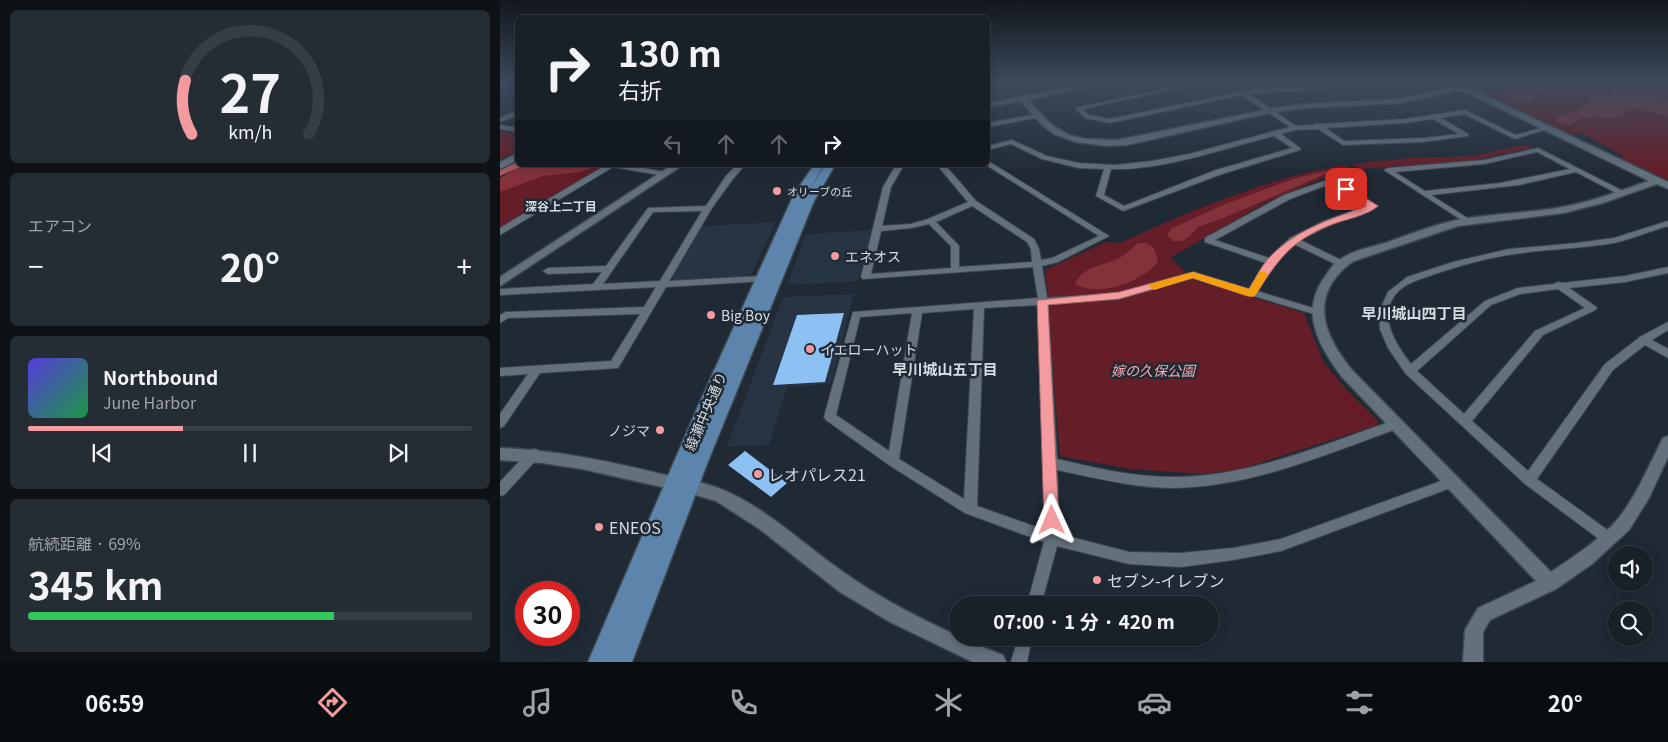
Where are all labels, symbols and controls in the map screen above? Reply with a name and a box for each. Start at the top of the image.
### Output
text: 130 m [618,26,722,77]
icon: right [535,35,600,100]
text: 27 [219,53,281,128]
text: 右折 [618,73,662,105]
text: km/h [228,118,272,144]
icon: left [659,130,687,158]
icon: ahead [712,130,740,158]
icon: ahead [765,130,793,158]
icon: right [818,130,846,158]
pin [1325,168,1367,210]
icon: arrive [1332,175,1360,203]
place label: オリーブの丘 [787,183,852,199]
marker: オリーブの丘 [771,185,783,197]
district label: 深谷上二丁目 [525,197,597,214]
text: エアコン [28,213,92,237]
text: 20° [220,238,280,293]
text: − [28,245,44,285]
text: + [456,245,472,285]
place label: エネオス [845,246,901,266]
marker: エネオス [829,250,841,262]
district label: 早川城山四丁目 [1361,302,1467,323]
place label: Big Boy [721,305,771,325]
marker: Big Boy [705,309,717,321]
place label: イエローハット [820,339,918,359]
marker: イエローハット [804,343,816,355]
district label: 早川城山五丁目 [892,358,998,379]
park label: 嫁の久保公園 [1111,360,1197,380]
text: Northbound [103,363,218,390]
street label: 綾瀬中央通り [679,368,731,454]
text: June Harbor [103,390,196,414]
place label: ノジマ [608,420,650,440]
marker: ノジマ [654,424,666,436]
icon: previous [88,439,116,467]
icon: pause [236,439,264,467]
icon: next [384,439,412,467]
place label: レオパレス21 [768,462,866,486]
marker: レオパレス21 [752,468,764,480]
position arrow [1025,493,1077,545]
place label: ENEOS [609,515,661,539]
marker: ENEOS [593,521,605,533]
text: 航続距離 · 69% [28,531,141,555]
map controls [1608,546,1653,646]
button: sound [1608,546,1653,591]
text: 345 km [28,556,163,611]
place label: セブン-イレブン [1107,568,1225,592]
marker: セブン-イレブン [1091,574,1103,586]
speed limit sign: 30 [515,581,580,646]
button: search [1608,601,1653,646]
text: 07:00 · 1 分 · 420 m [993,607,1175,634]
icon: directions [315,685,350,720]
icon: music [520,685,555,720]
icon: phone [726,685,761,720]
icon: climate [931,685,966,720]
icon: car [1137,685,1172,720]
icon: filters [1342,685,1377,720]
text: 06:59 [85,686,144,718]
text: 20° [1548,686,1583,718]

